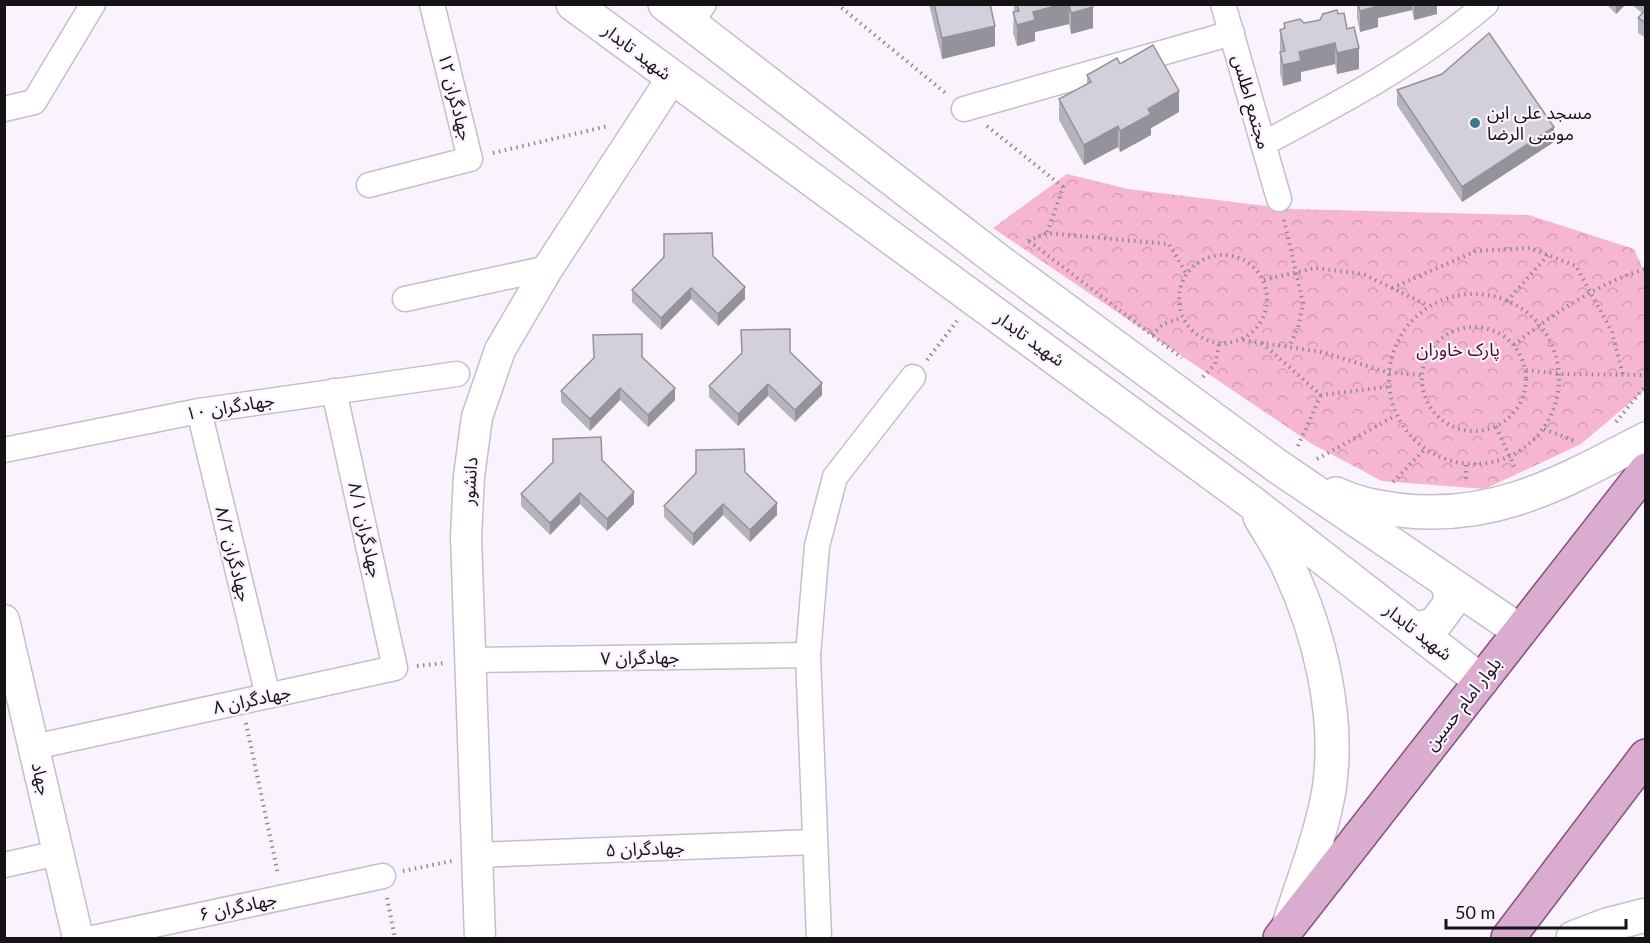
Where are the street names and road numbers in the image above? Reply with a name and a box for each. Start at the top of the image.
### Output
street label: شهید تابدار [598,18,676,85]
street label: جهادگران ۱۲ [434,51,477,143]
street label: مجتمع اطلس [1224,52,1276,152]
street label: شهید تابدار [990,305,1069,371]
street label: جهادگران ۱۰ [184,388,276,425]
street label: دانشور [456,456,483,507]
street label: جهادگران ۸/۱ [343,480,388,580]
street label: جهادگران ۸/۲ [211,504,256,604]
street label: شهید تابدار [1379,597,1457,665]
street label: جهادگران ۷ [600,645,680,670]
street label: بلوار امام حسین [1419,652,1509,757]
street label: جهادگران ۸ [211,680,293,719]
street label: جهاد [27,760,56,798]
street label: جهادگران ۵ [605,836,685,861]
street label: جهادگران ۶ [197,887,279,926]

